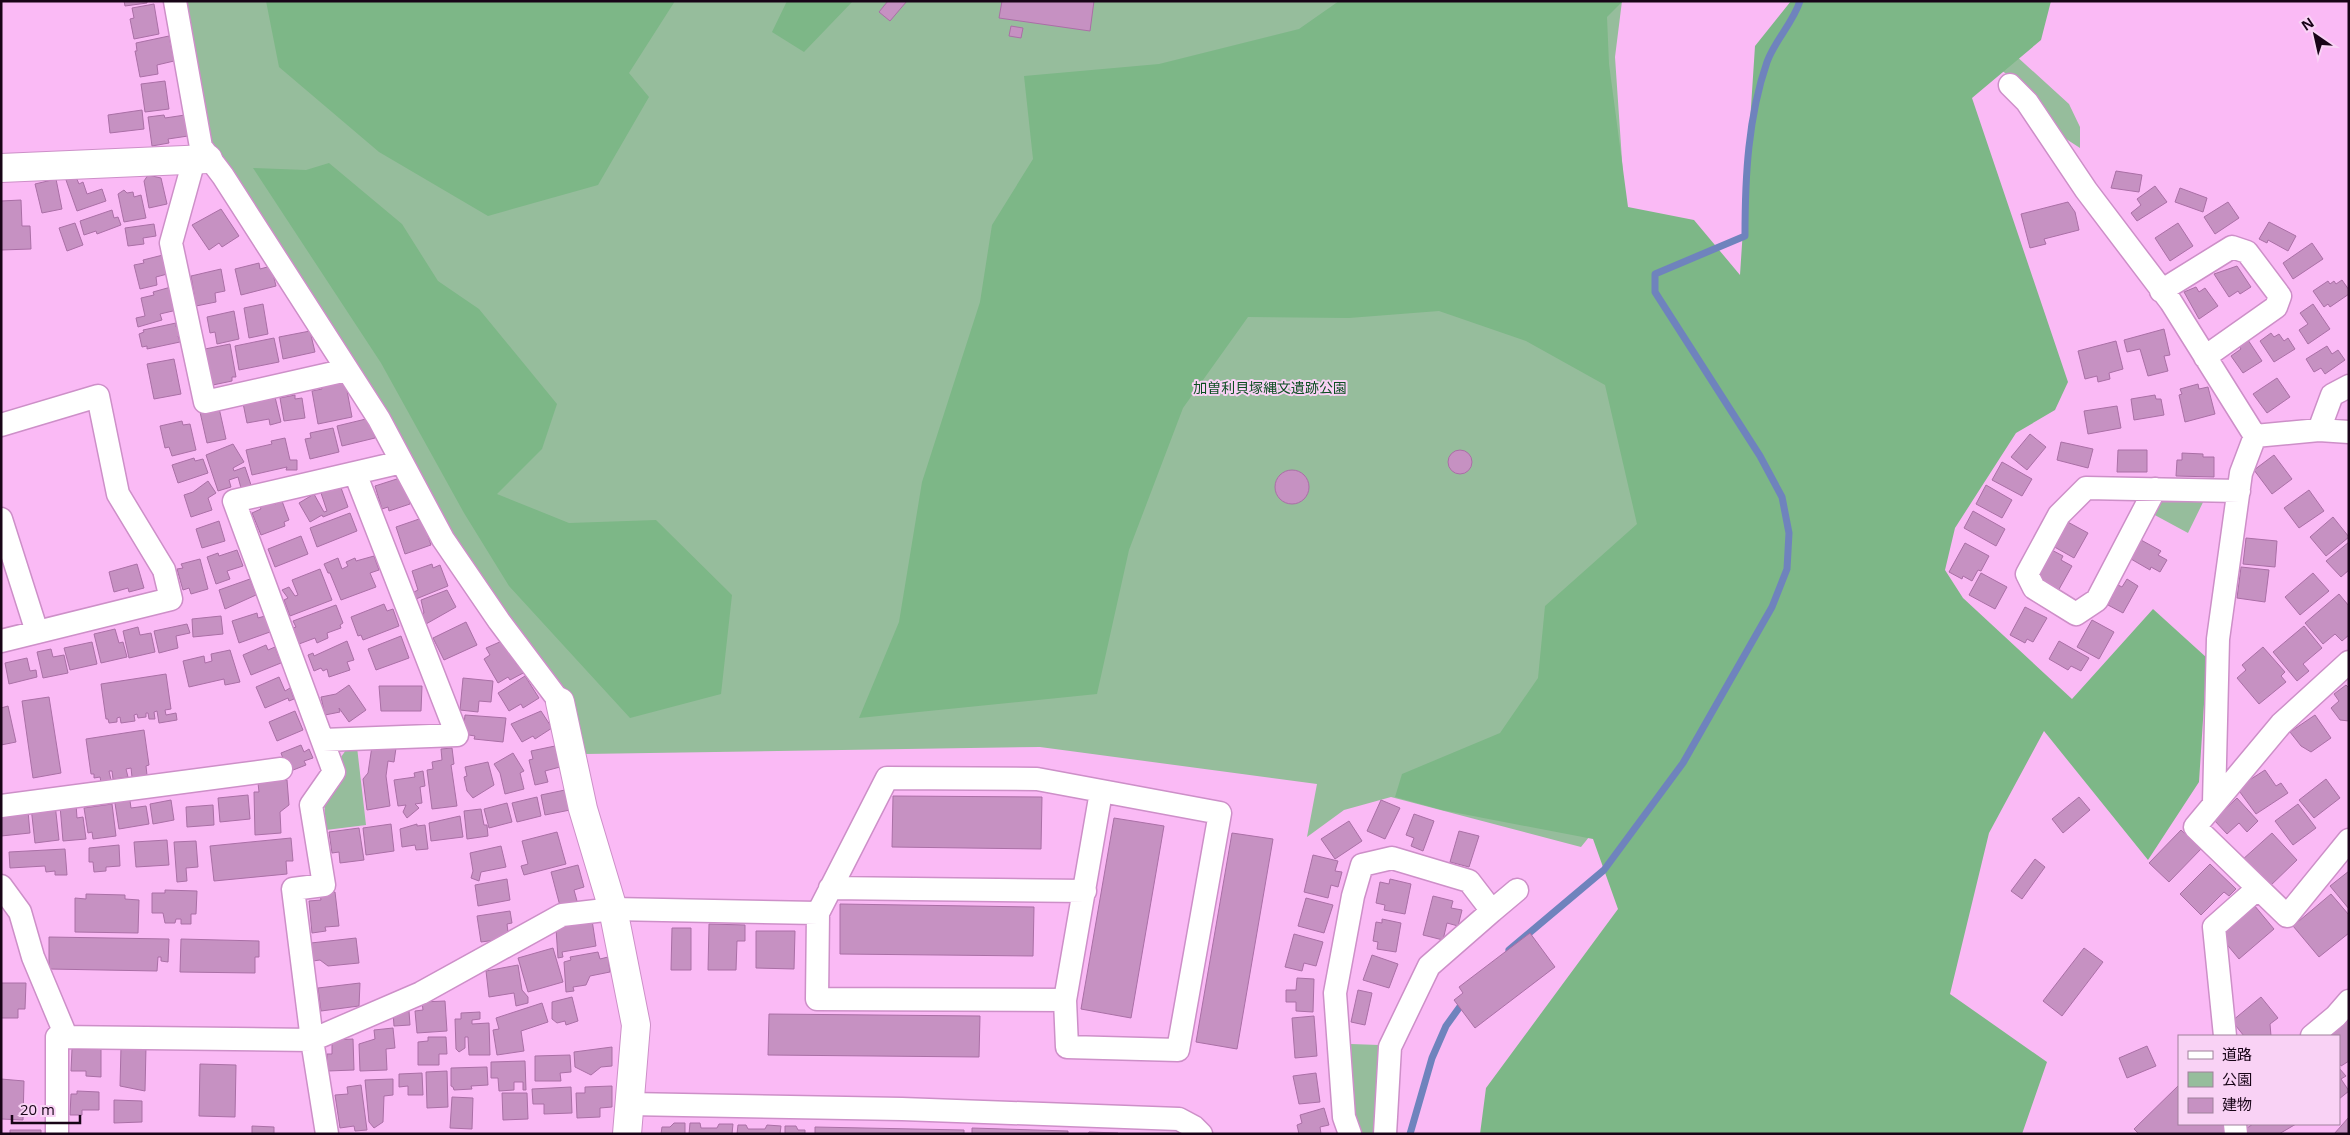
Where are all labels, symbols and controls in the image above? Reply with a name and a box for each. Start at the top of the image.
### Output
north arrow [2290,10,2340,60]
text: N [2297,13,2317,35]
park label: 加曽利貝塚縄文遺跡公園 [1193,378,1347,397]
legend [2178,1035,2340,1125]
text: 道路 [2222,1044,2252,1064]
text: 公園 [2222,1069,2252,1089]
scale bar [12,1092,80,1124]
text: 建物 [2222,1094,2252,1114]
text: 20 m [20,1099,55,1119]

